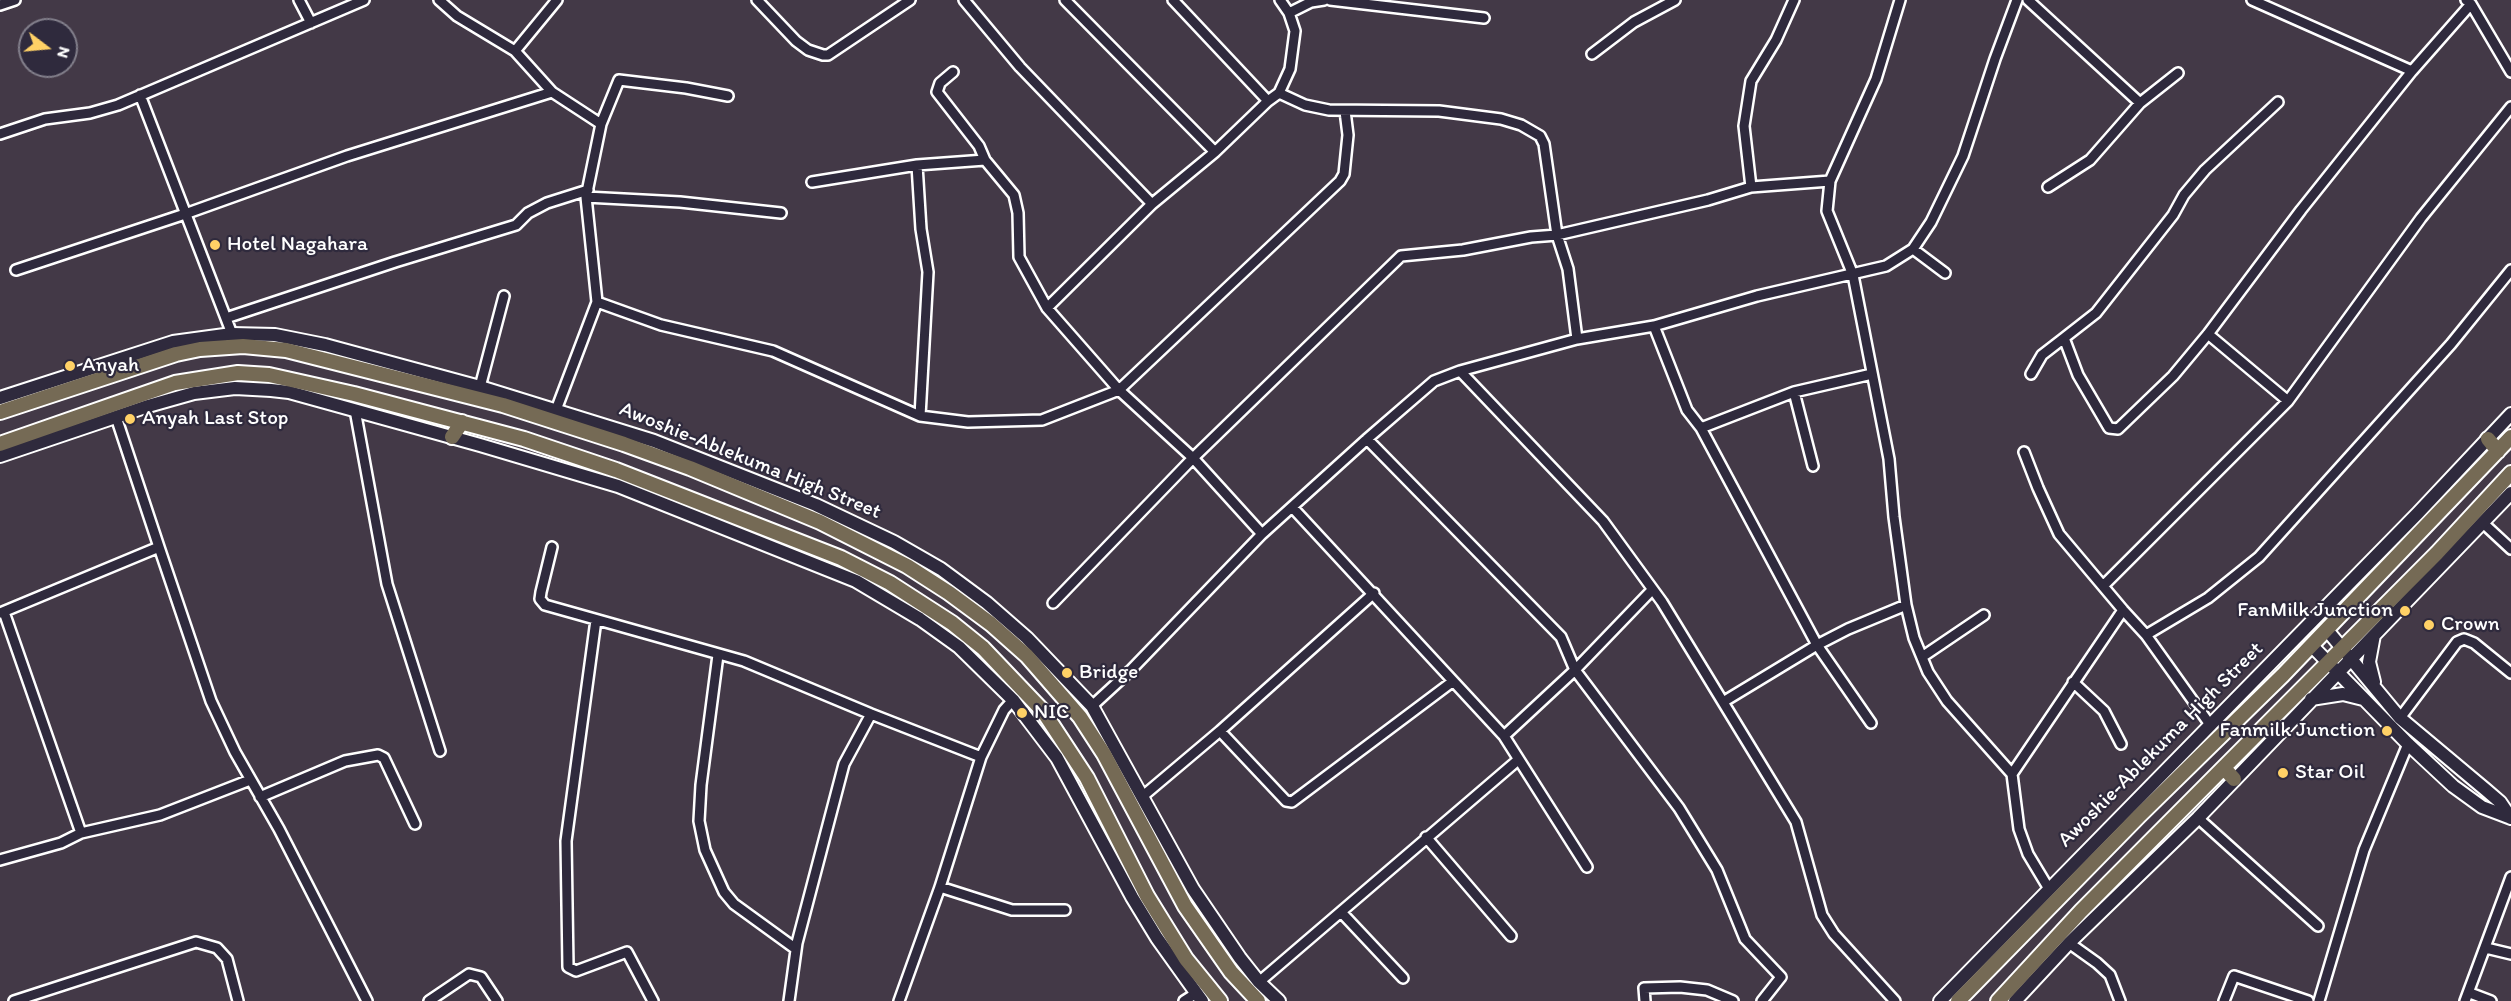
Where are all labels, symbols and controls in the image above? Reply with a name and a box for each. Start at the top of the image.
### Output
north arrow [18,18,78,78]
text: N [53,45,74,60]
place label: Hotel Nagahara [227,232,368,258]
marker: Hotel Nagahara [208,238,222,252]
place label: Anyah [82,353,139,379]
marker: Anyah [63,359,77,373]
street label: Awoshie-Ablekuma High Street [615,397,885,525]
place label: Anyah Last Stop [142,406,288,432]
marker: Anyah Last Stop [123,412,137,426]
place label: FanMilk Junction [2237,598,2393,624]
marker: FanMilk Junction [2398,604,2412,618]
place label: Crown [2441,612,2500,638]
marker: Crown [2422,618,2436,632]
street label: Awoshie-Ablekuma High Street [2053,637,2269,853]
place label: Bridge [1079,660,1138,686]
marker: Bridge [1060,666,1074,680]
place label: NIC [1034,700,1070,726]
marker: NIC [1015,706,1029,720]
place label: Fanmilk Junction [2219,718,2375,744]
marker: Fanmilk Junction [2380,724,2394,738]
place label: Star Oil [2295,760,2365,786]
marker: Star Oil [2276,766,2290,780]

